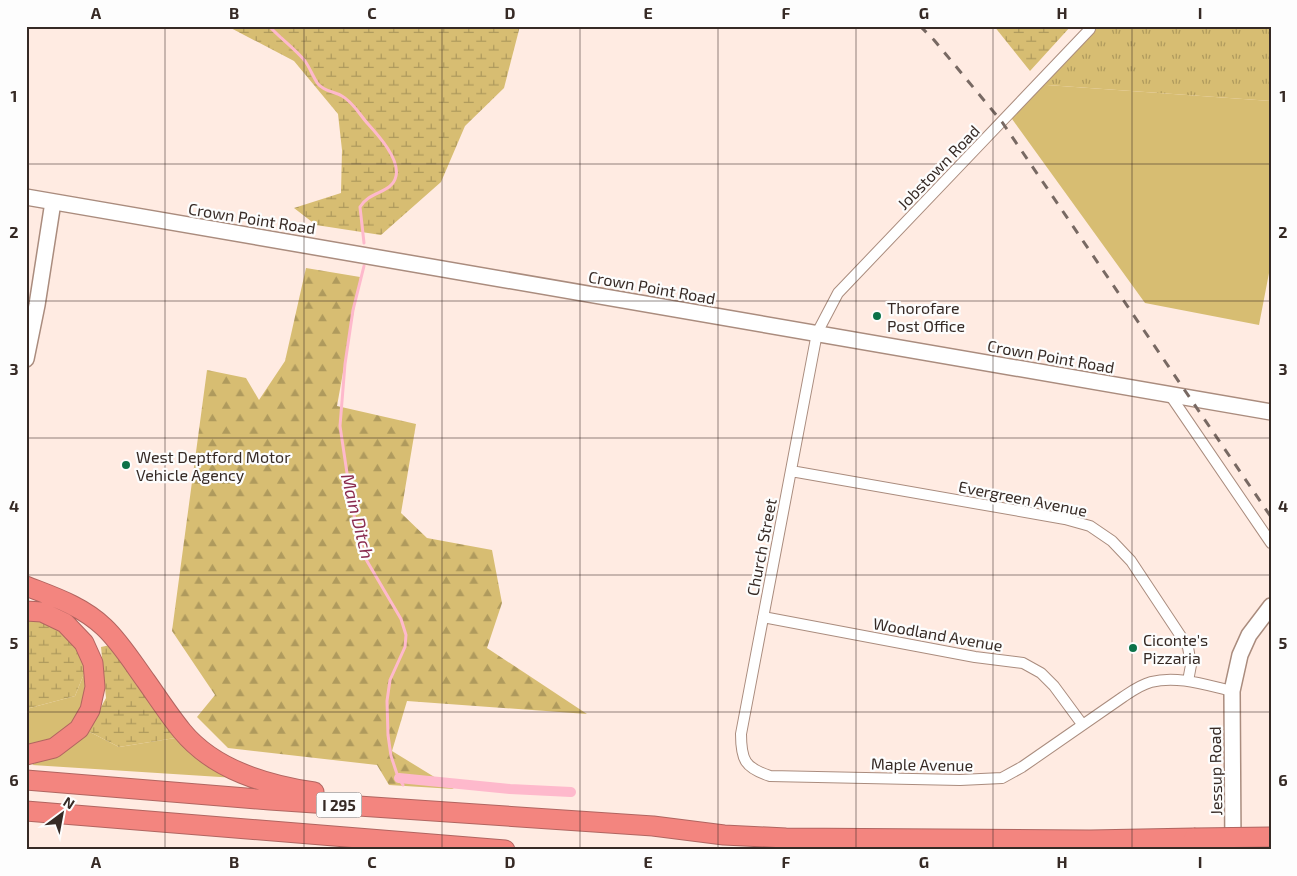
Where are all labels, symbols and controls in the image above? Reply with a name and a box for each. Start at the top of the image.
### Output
text: A [91,3,102,22]
text: B [229,3,239,22]
text: C [367,3,377,22]
text: D [505,3,516,22]
text: E [643,3,653,22]
text: F [782,3,791,22]
text: G [919,3,929,22]
text: H [1056,3,1068,22]
text: I [1198,3,1202,22]
text: 1 [11,86,17,105]
text: 1 [1280,86,1286,105]
street label: Jobstown Road [893,121,983,213]
street label: Crown Point Road [187,199,317,237]
text: 2 [9,222,19,241]
text: 2 [1278,222,1288,241]
street label: Crown Point Road [587,266,717,308]
place label: Thorofare Post Office [887,298,965,335]
marker: Thorofare Post Office [871,310,883,322]
street label: Crown Point Road [986,335,1116,377]
text: 3 [9,359,19,378]
text: 3 [1278,359,1288,378]
place label: West Deptford Motor Vehicle Agency [136,447,291,484]
marker: West Deptford Motor Vehicle Agency [120,459,132,471]
water label: Main Ditch [337,471,379,561]
street label: Evergreen Avenue [957,476,1089,520]
text: 4 [9,496,19,515]
text: 4 [1278,496,1288,515]
street label: Church Street [742,497,780,597]
street label: Woodland Avenue [872,613,1004,655]
place label: Ciconte's Pizzaria [1143,630,1208,667]
text: 5 [10,633,19,652]
text: 5 [1279,633,1288,652]
marker: Ciconte's Pizzaria [1127,642,1139,654]
street label: Jessup Road [1205,726,1225,816]
street label: Maple Avenue [871,754,973,774]
text: 6 [9,770,19,789]
text: 6 [1278,770,1288,789]
north arrow [38,788,88,838]
road number: I 295 [316,792,362,818]
text: N [60,793,78,812]
text: A [91,852,102,871]
text: B [229,852,239,871]
text: C [367,852,377,871]
text: D [505,852,516,871]
text: E [643,852,653,871]
text: F [782,852,791,871]
text: G [919,852,929,871]
text: H [1056,852,1068,871]
text: I [1198,852,1202,871]

